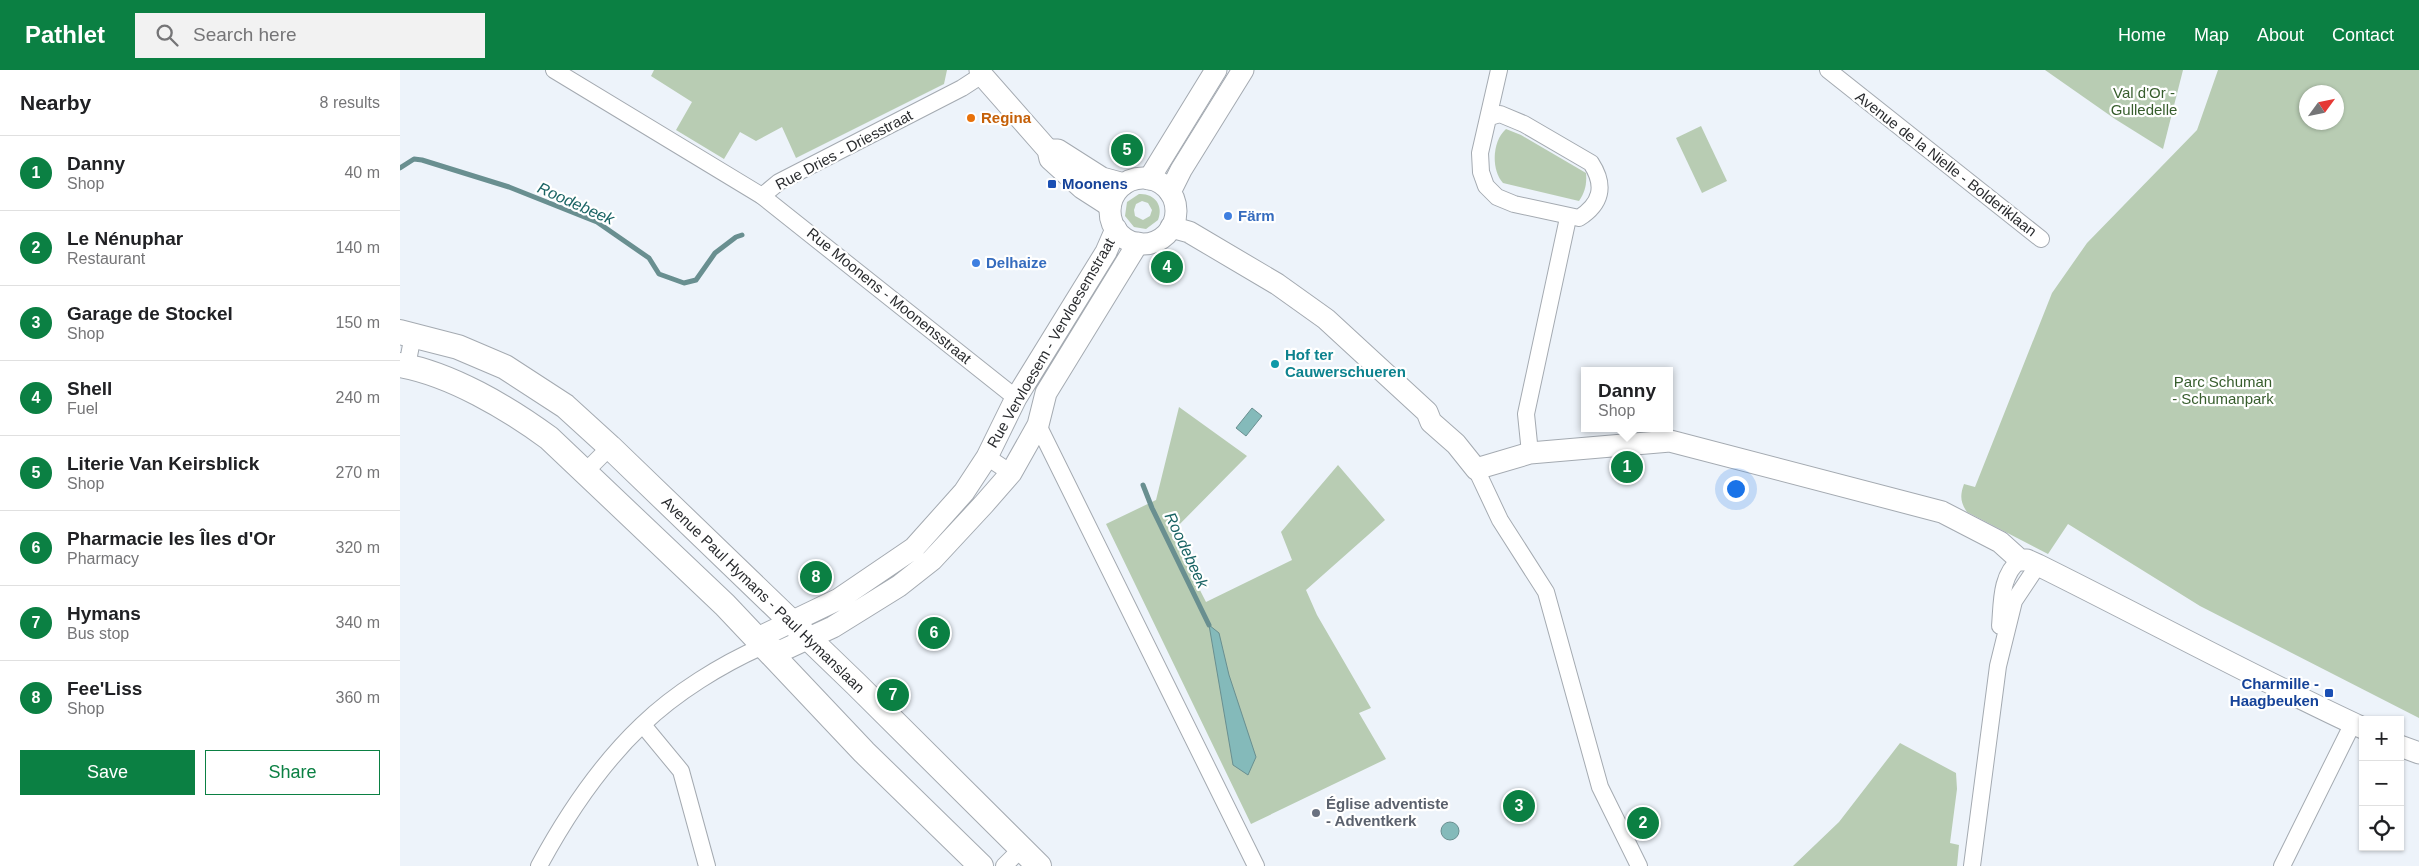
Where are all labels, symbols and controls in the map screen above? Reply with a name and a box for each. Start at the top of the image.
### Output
search box [135,13,485,58]
text: Pathlet [25,21,105,48]
icon: search [153,21,181,49]
text: Search here [193,24,297,45]
text: Home [2118,25,2166,45]
text: Map [2194,25,2229,45]
text: About [2257,25,2304,45]
text: Contact [2332,25,2394,45]
park label: Val d'Or - Gulledelle [2111,84,2177,118]
north arrow [2299,85,2344,130]
street label: Avenue de la Nielle - Bolderiklaan [1852,88,2040,240]
text: Nearby [20,91,91,114]
text: 8 results [320,94,380,111]
street label: Rue Dries - Driesstraat [772,106,916,193]
place label: Regina [981,109,1032,126]
marker: Regina [965,112,977,124]
pin: 5 [1111,131,1143,169]
text: Danny [67,153,125,174]
text: 1 [32,164,40,181]
text: 40 m [344,164,380,181]
text: Shop [67,175,104,192]
place label: Moonens [1062,175,1128,192]
marker: Moonens [1046,178,1058,190]
water label: Roodebeek [535,179,618,228]
place label: Färm [1238,207,1275,224]
marker: Färm [1222,210,1234,222]
street label: Rue Moonens - Moonensstraat [804,224,975,368]
text: Le Nénuphar [67,228,183,249]
street label: Rue Vervloesem - Vervloesemstraat [983,234,1118,451]
text: 2 [32,239,40,256]
text: 140 m [336,239,380,256]
pin: 4 [1151,248,1183,286]
text: Restaurant [67,250,145,267]
place label: Delhaize [986,254,1047,271]
marker: Delhaize [970,257,982,269]
text: Garage de Stockel [67,303,233,324]
text: 3 [32,314,40,331]
text: 150 m [336,314,380,331]
text: Shop [67,325,104,342]
place label: Hof ter Cauwerschueren [1285,346,1406,380]
marker: Hof ter Cauwerschueren [1269,358,1281,370]
popup [1581,367,1673,432]
park label: Parc Schuman - Schumanpark [2172,373,2274,407]
text: Shell [67,378,112,399]
text: Danny [1598,380,1656,401]
text: 4 [32,389,40,406]
text: 240 m [336,389,380,406]
text: Fuel [67,400,98,417]
text: Shop [1598,402,1635,419]
pin: 1 [1611,448,1643,486]
text: Literie Van Keirsblick [67,453,259,474]
text: 5 [32,464,40,481]
text: 270 m [336,464,380,481]
text: Shop [67,475,104,492]
your location [1723,476,1749,502]
street label: Avenue Paul Hymans - Paul Hymanslaan [659,493,868,696]
water label: Roodebeek [1162,510,1212,592]
text: Pharmacie les Îles d'Or [67,528,275,549]
text: 6 [32,539,40,556]
text: 320 m [336,539,380,556]
text: Pharmacy [67,550,139,567]
pin: 8 [800,558,832,596]
text: Hymans [67,603,141,624]
text: 7 [32,614,40,631]
text: 340 m [336,614,380,631]
pin: 6 [918,614,950,652]
text: Bus stop [67,625,129,642]
place label: Charmille - Haagbeuken [2230,675,2319,709]
pin: 7 [877,676,909,714]
text: Fee'Liss [67,678,142,699]
marker: Charmille - Haagbeuken [2323,687,2335,699]
text: 8 [32,689,40,706]
text: 360 m [336,689,380,706]
text: Shop [67,700,104,717]
map controls [2359,716,2404,851]
button: + [2359,716,2404,761]
button: Save [20,750,195,795]
button: Share [205,750,380,795]
button: − [2359,761,2404,806]
pin: 3 [1503,787,1535,825]
place label: Église adventiste - Adventkerk [1326,795,1449,829]
pin: 2 [1627,804,1659,842]
button: locate [2359,806,2404,851]
marker: Église adventiste - Adventkerk [1310,807,1322,819]

